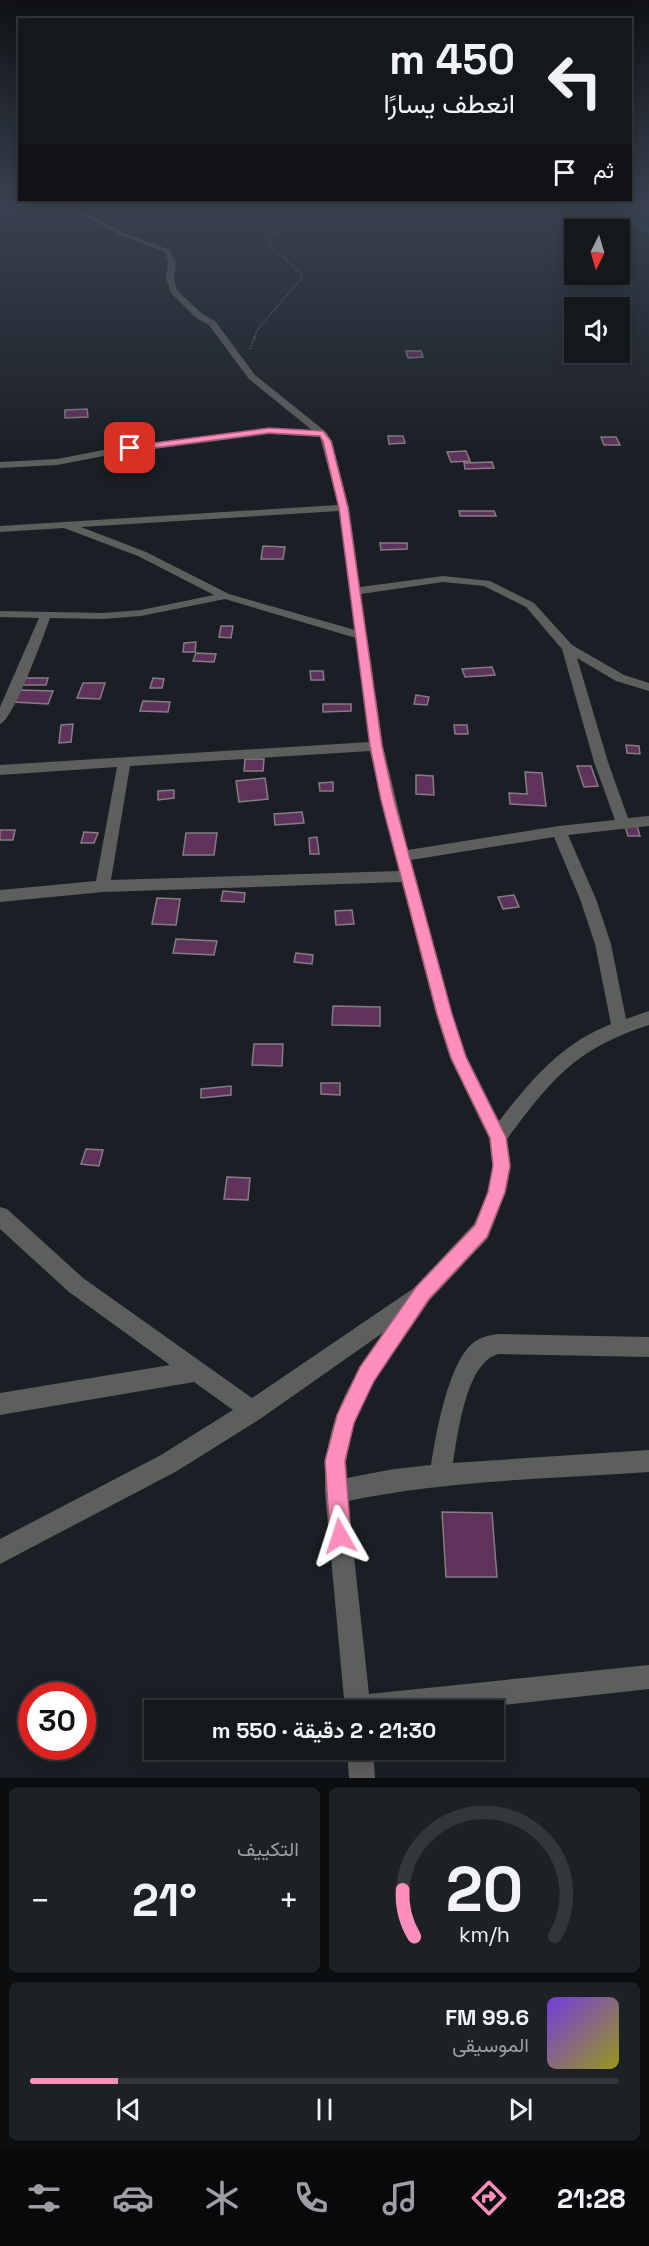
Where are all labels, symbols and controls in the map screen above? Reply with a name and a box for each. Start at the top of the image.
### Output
text: 450 m [389,33,515,86]
icon: left [536,42,614,120]
text: انعطف يسارًا [383,86,515,121]
icon: arrive [548,156,581,189]
text: ثم [593,156,614,184]
north arrow [564,219,630,285]
map controls [564,219,630,363]
button: sound [564,297,630,363]
pin [104,422,155,473]
icon: arrive [113,431,146,464]
position arrow [308,1504,372,1568]
speed limit sign: 30 [18,1682,96,1760]
text: 21:30 · 2 دقيقة · 550 m [212,1716,436,1744]
text: التكييف [237,1836,299,1862]
text: 20 [446,1850,523,1929]
text: 21° [132,1872,197,1929]
text: − [30,1880,50,1922]
text: + [279,1880,299,1922]
text: km/h [459,1921,510,1948]
text: 99.6 FM [445,2003,529,2031]
text: الموسيقى [452,2032,529,2058]
icon: previous [112,2093,145,2126]
icon: pause [308,2093,341,2126]
icon: next [504,2093,537,2126]
icon: filters [23,2177,65,2219]
icon: car [112,2177,154,2219]
icon: climate [201,2177,243,2219]
icon: phone [290,2177,332,2219]
icon: music [379,2177,421,2219]
icon: directions [468,2177,510,2219]
text: 21:28 [557,2181,626,2216]

